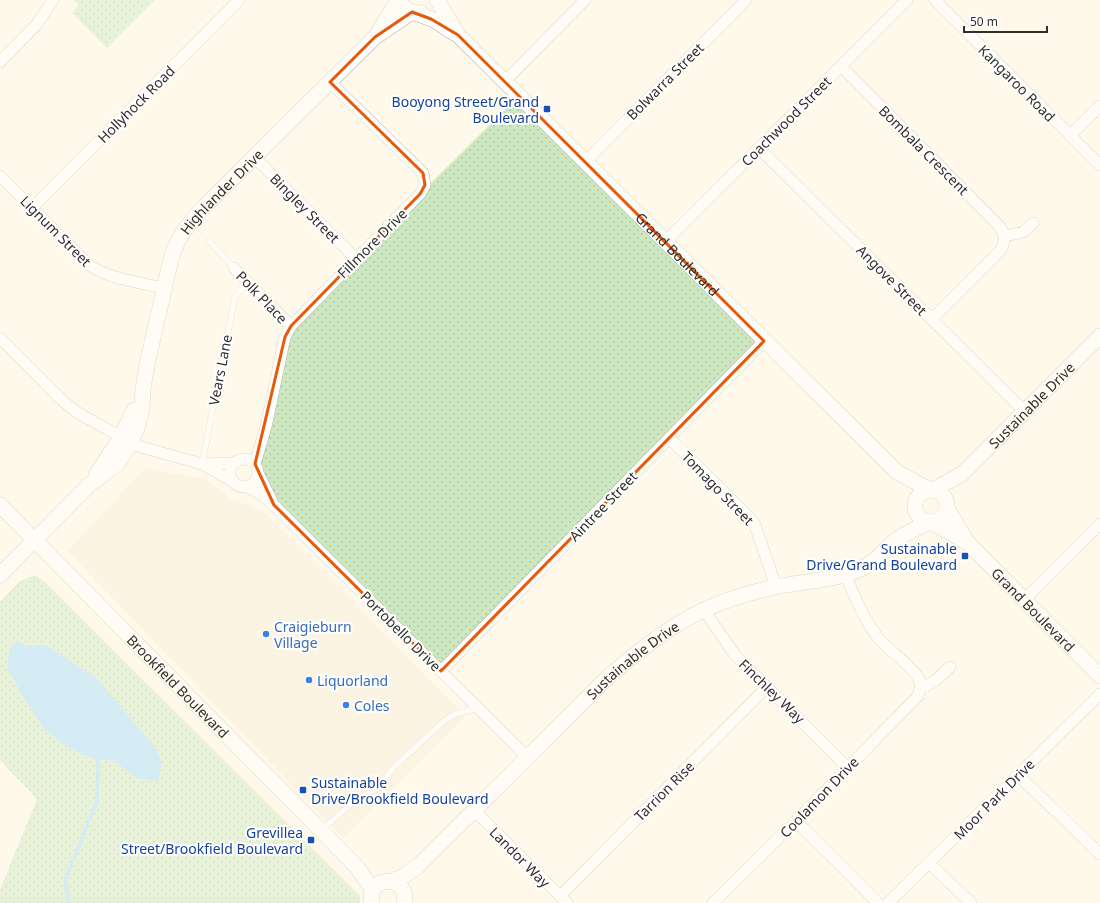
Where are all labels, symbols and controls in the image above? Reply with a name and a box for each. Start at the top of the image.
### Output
scale bar [964,8,1047,34]
text: 50 m [970,13,998,30]
street label: Bolwarra Street [622,38,708,124]
street label: Kangaroo Road [974,40,1060,126]
street label: Hollyhock Road [93,61,179,147]
street label: Coachwood Street [737,72,835,170]
place label: Booyong Street/Grand Boulevard [392,92,539,127]
street label: Bombala Crescent [875,101,973,199]
marker: Booyong Street/Grand Boulevard [542,104,552,114]
street label: Highlander Drive [175,144,267,238]
street label: Bingley Street [266,169,344,247]
street label: Lignum Street [17,192,95,270]
street label: Fillmore Drive [333,204,411,282]
street label: Grand Boulevard [632,208,724,300]
street label: Angove Street [853,241,931,319]
street label: Polk Place [232,267,292,327]
street label: Vears Lane [204,333,236,407]
street label: Sustainable Drive [984,357,1079,452]
street label: Tomago Street [678,447,758,529]
street label: Aintree Street [565,467,641,545]
place label: Sustainable Drive/Grand Boulevard [806,539,957,574]
marker: Sustainable Drive/Grand Boulevard [960,551,970,561]
street label: Grand Boulevard [988,563,1079,655]
street label: Portobello Drive [357,587,446,676]
street label: Sustainable Drive [582,616,682,703]
place label: Craigieburn Village [274,617,352,652]
marker: Craigieburn Village [261,629,271,639]
street label: Brookfield Boulevard [123,630,234,742]
street label: Finchley Way [735,655,810,728]
place label: Liquorland [317,671,388,690]
marker: Liquorland [304,675,314,685]
place label: Coles [354,696,390,715]
marker: Coles [341,700,351,710]
street label: Coolamon Drive [775,752,863,842]
street label: Moor Park Drive [949,754,1039,844]
street label: Tarrion Rise [630,757,698,825]
place label: Sustainable Drive/Brookfield Boulevard [311,773,489,808]
marker: Sustainable Drive/Brookfield Boulevard [298,785,308,795]
place label: Grevillea Street/Brookfield Boulevard [121,823,303,858]
street label: Landor Way [486,823,555,892]
marker: Grevillea Street/Brookfield Boulevard [306,835,316,845]

